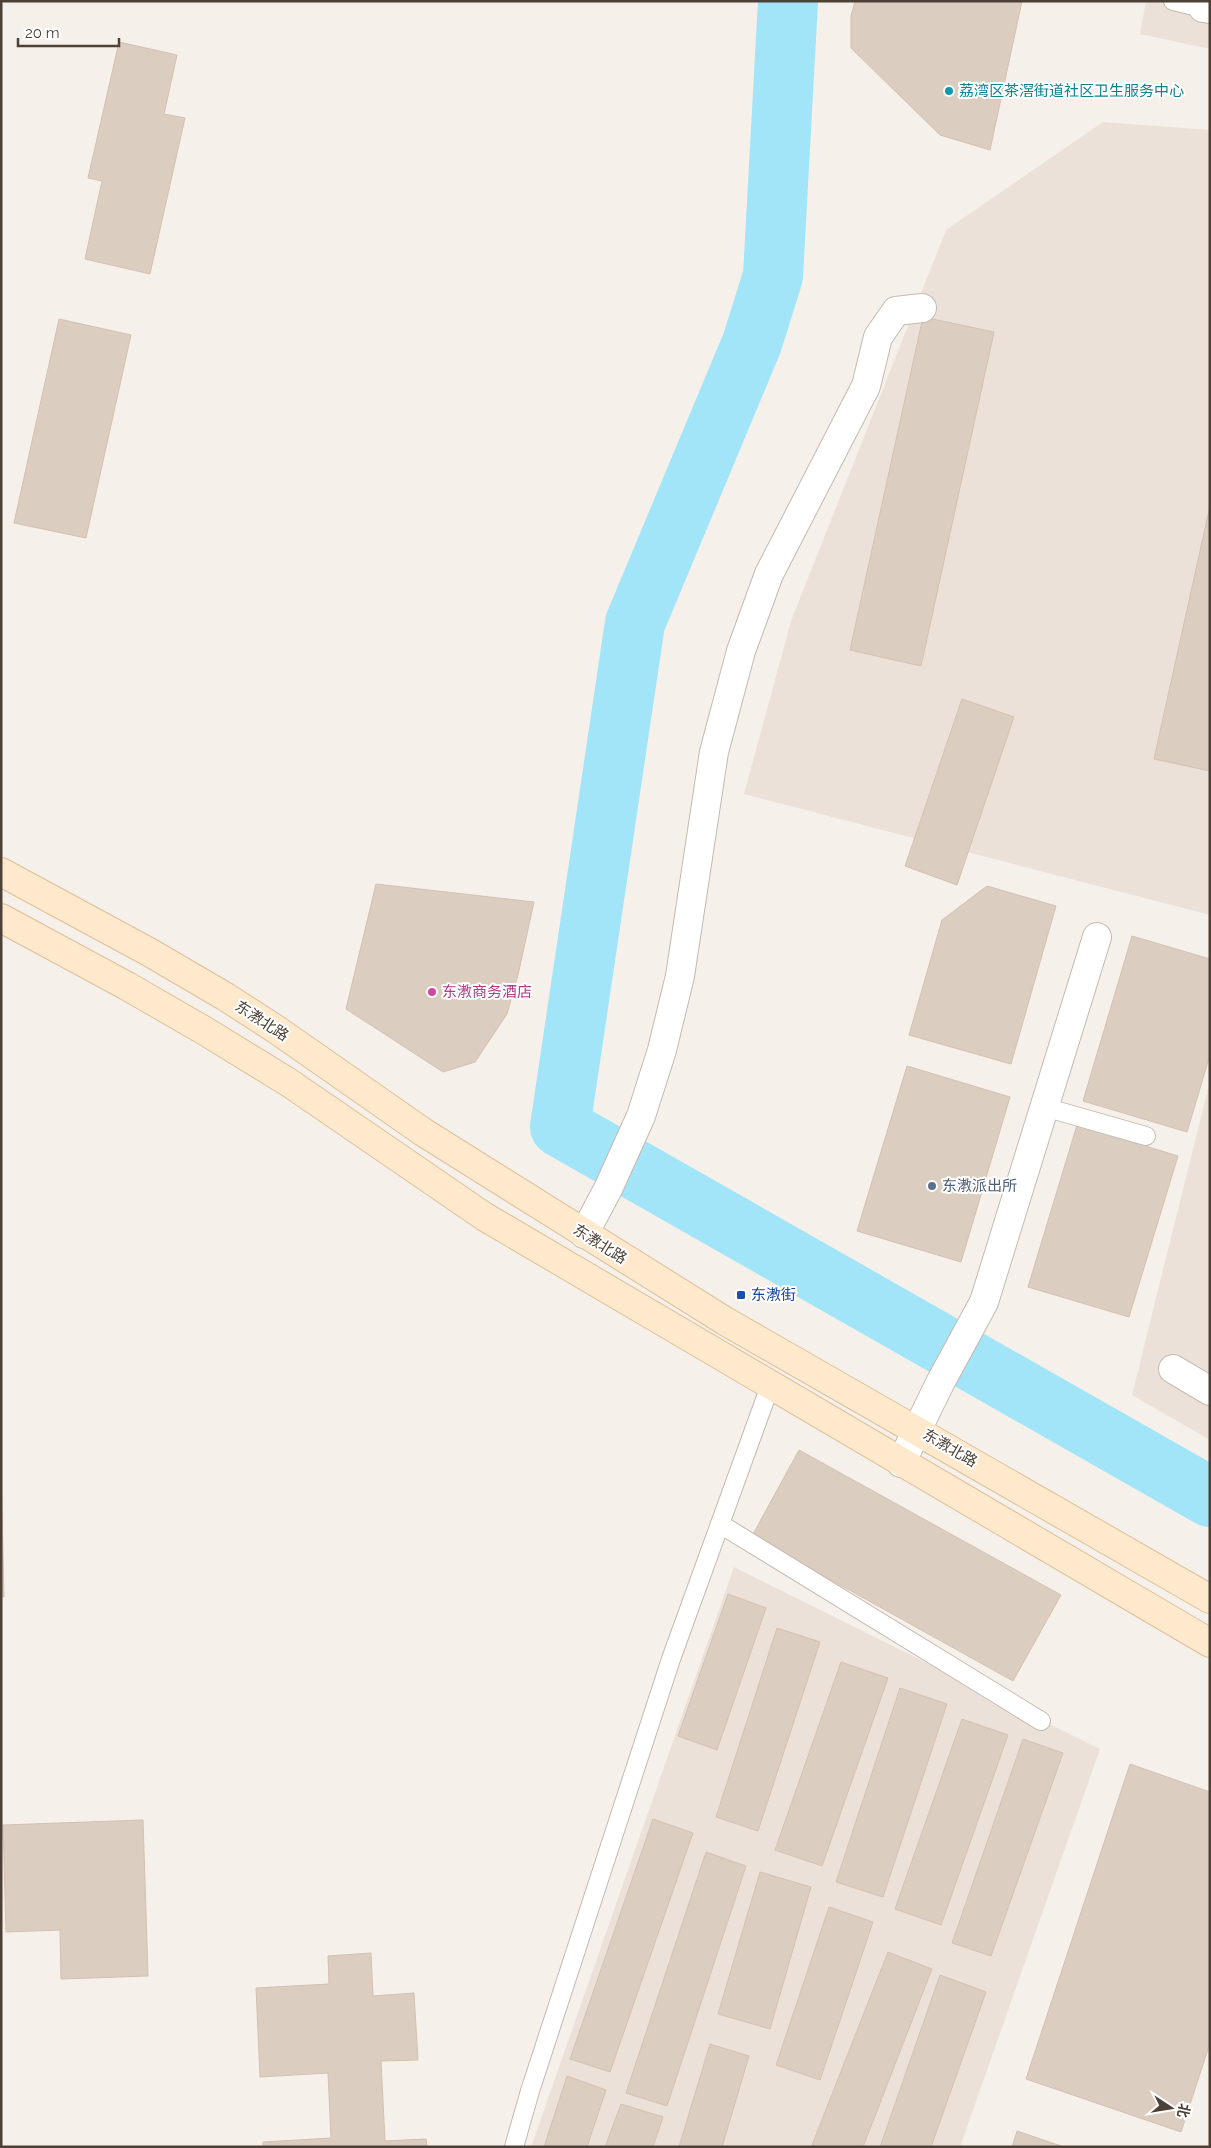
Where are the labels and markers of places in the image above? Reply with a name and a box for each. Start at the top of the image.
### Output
place label: 荔湾区茶滘街道社区卫生服务中心 [959,82,1184,100]
marker: 荔湾区茶滘街道社区卫生服务中心 [943,85,955,97]
place label: 东漖商务酒店 [442,983,532,1001]
marker: 东漖商务酒店 [426,986,438,998]
place label: 东漖派出所 [942,1177,1017,1195]
marker: 东漖派出所 [926,1180,938,1192]
place label: 东漖街 [751,1286,796,1304]
marker: 东漖街 [735,1289,747,1301]

